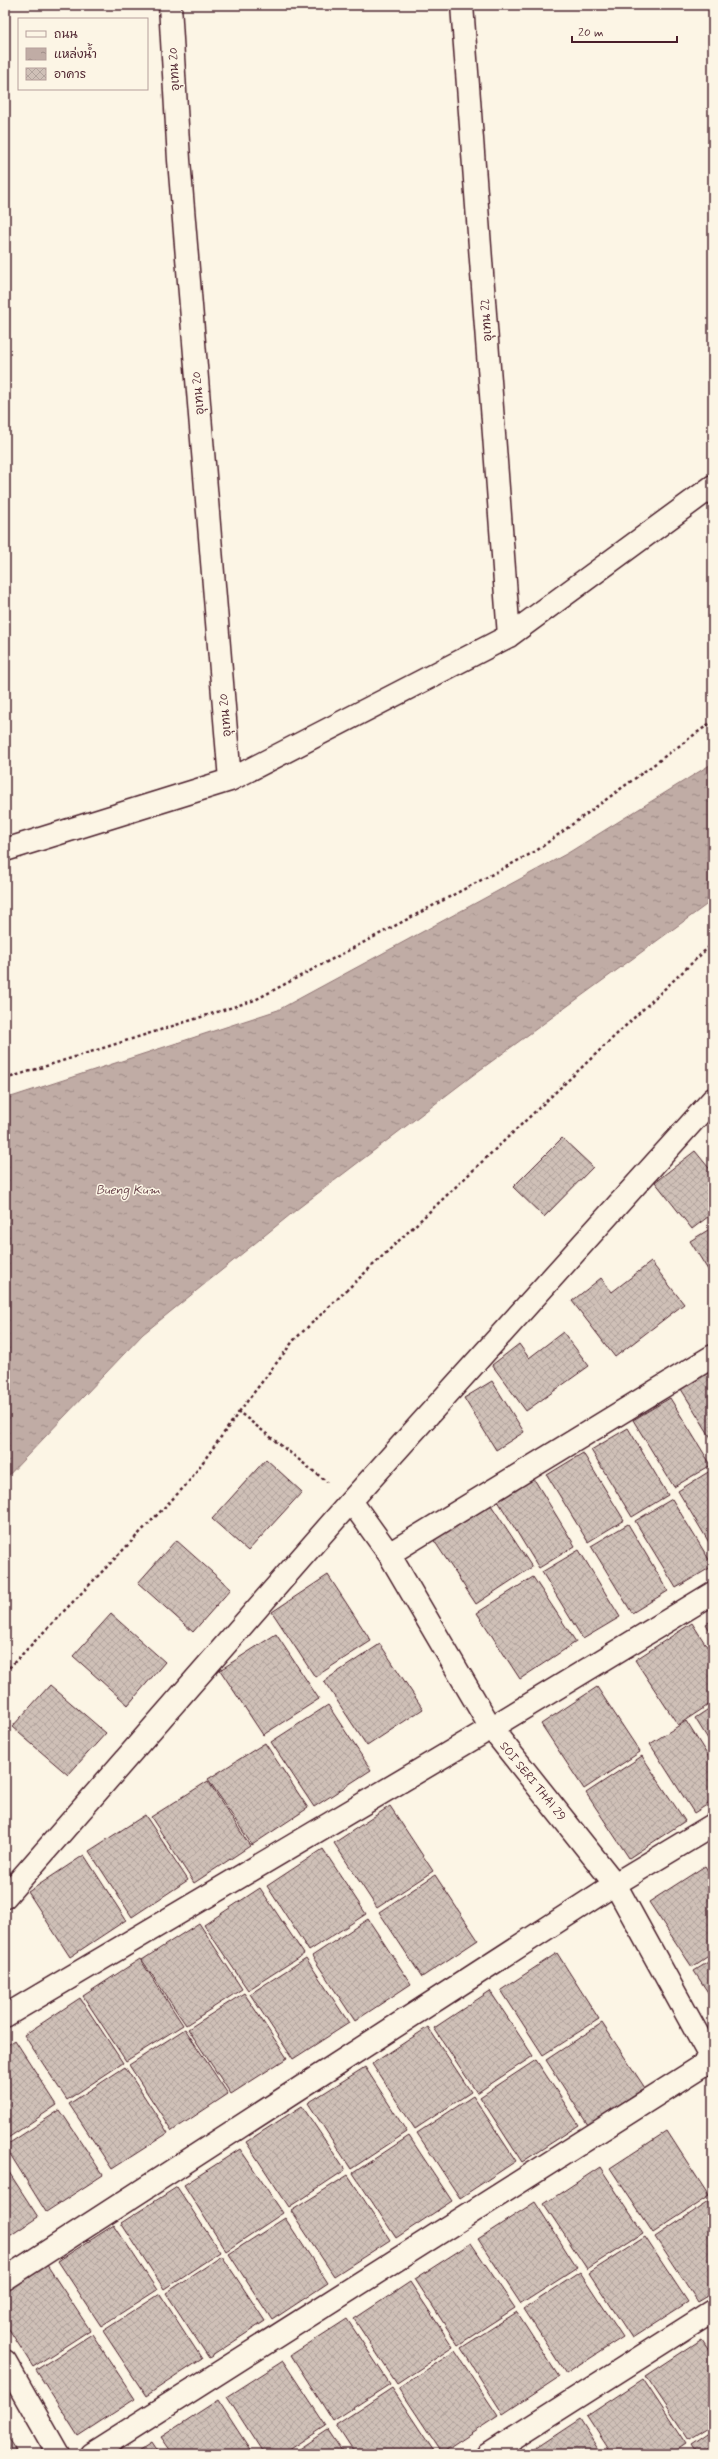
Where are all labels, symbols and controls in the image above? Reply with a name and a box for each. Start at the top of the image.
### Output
legend [18,18,148,90]
scale bar [572,18,677,44]
text: 20 m [578,25,604,41]
text: ถนน [54,27,78,43]
text: แหล่งน้ำ [54,43,97,63]
street label: อุเทน 20 [166,47,184,91]
text: อาคาร [54,67,86,83]
street label: อุเทน 22 [478,298,496,342]
street label: อุเทน 20 [189,371,209,415]
street label: อุเทน 20 [216,693,236,737]
water label: Bueng Kum [96,1182,161,1200]
street label: SOI SERI THAI 29 [495,1739,569,1824]

